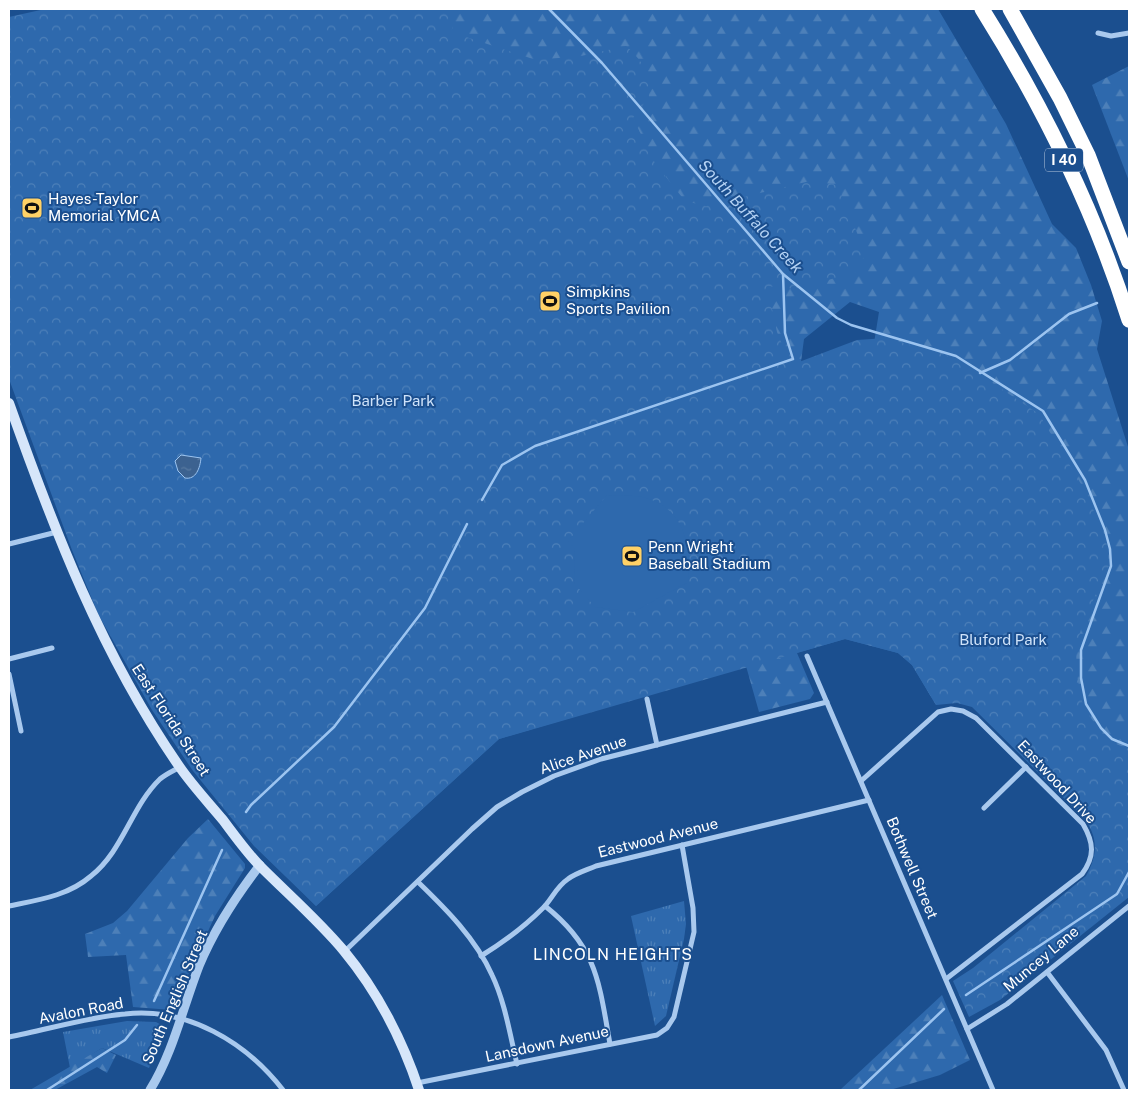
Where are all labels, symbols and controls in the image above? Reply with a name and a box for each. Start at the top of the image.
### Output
road number: I 40 [1045,148,1083,172]
water label: South Buffalo Creek [695,156,807,277]
place label: Hayes-Taylor Memorial YMCA [48,190,161,224]
sports icon: Hayes-Taylor Memorial YMCA [20,196,44,220]
place label: Simpkins Sports Pavilion [566,283,670,317]
sports icon: Simpkins Sports Pavilion [538,289,562,313]
park label: Barber Park [351,392,435,409]
place label: Penn Wright Baseball Stadium [648,538,770,572]
sports icon: Penn Wright Baseball Stadium [620,544,644,568]
park label: Bluford Park [959,631,1047,648]
street label: East Florida Street [129,661,214,779]
street label: Alice Avenue [537,732,628,777]
street label: Eastwood Drive [1014,736,1100,827]
street label: Eastwood Avenue [596,814,720,861]
street label: Bothwell Street [883,814,942,921]
street label: Muncey Lane [1000,922,1082,995]
street label: South English Street [139,927,211,1067]
district label: LINCOLN HEIGHTS [533,945,693,964]
street label: Avalon Road [37,994,125,1027]
street label: Lansdown Avenue [484,1022,610,1065]

